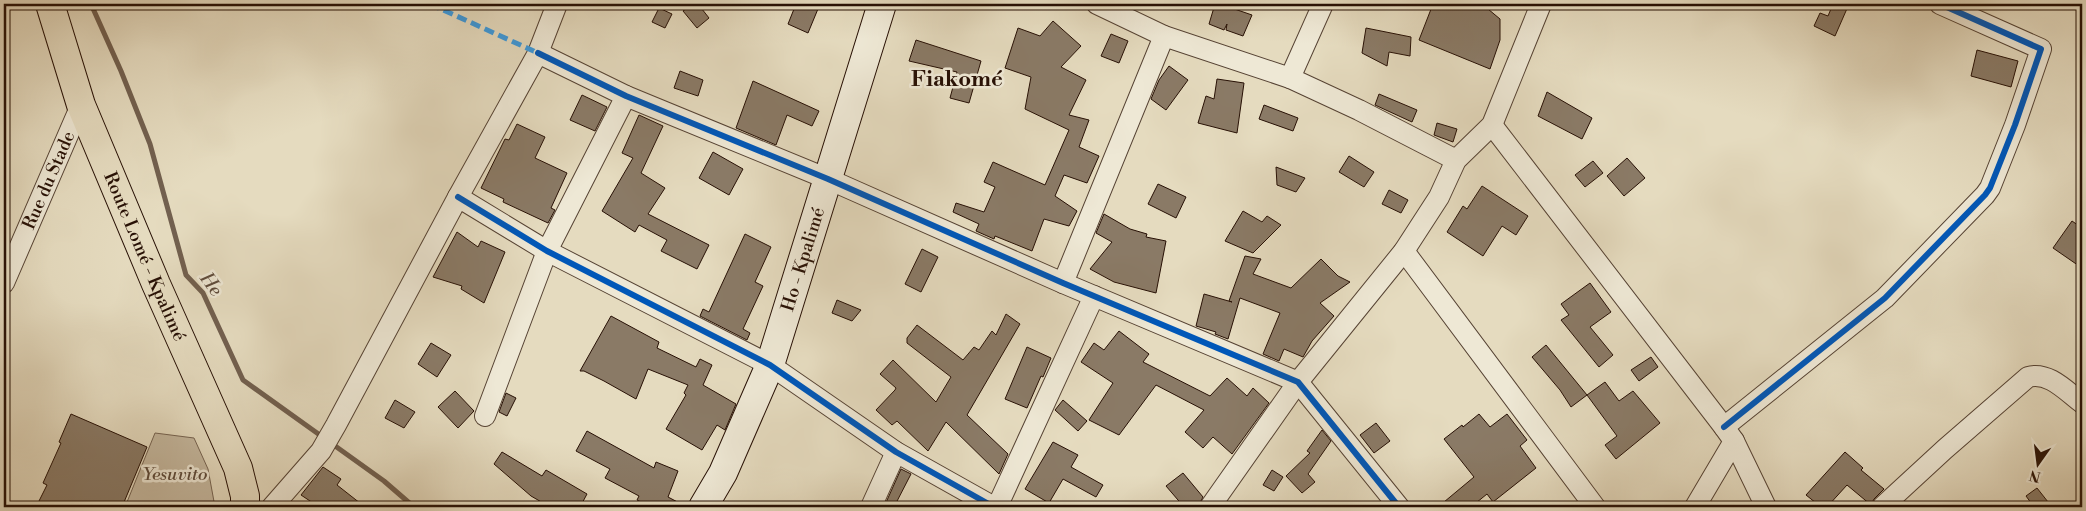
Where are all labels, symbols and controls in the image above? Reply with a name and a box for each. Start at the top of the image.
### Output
district label: Fiakomé [911,66,1003,93]
street label: Rue du Stade [17,127,80,233]
street label: Route Lomé - Kpalimé [99,168,191,345]
street label: Ho - Kpalimé [776,204,830,314]
water label: He [194,267,228,301]
north arrow [2014,438,2064,488]
park label: Yesuvito [143,463,207,486]
text: N [2028,466,2043,486]

